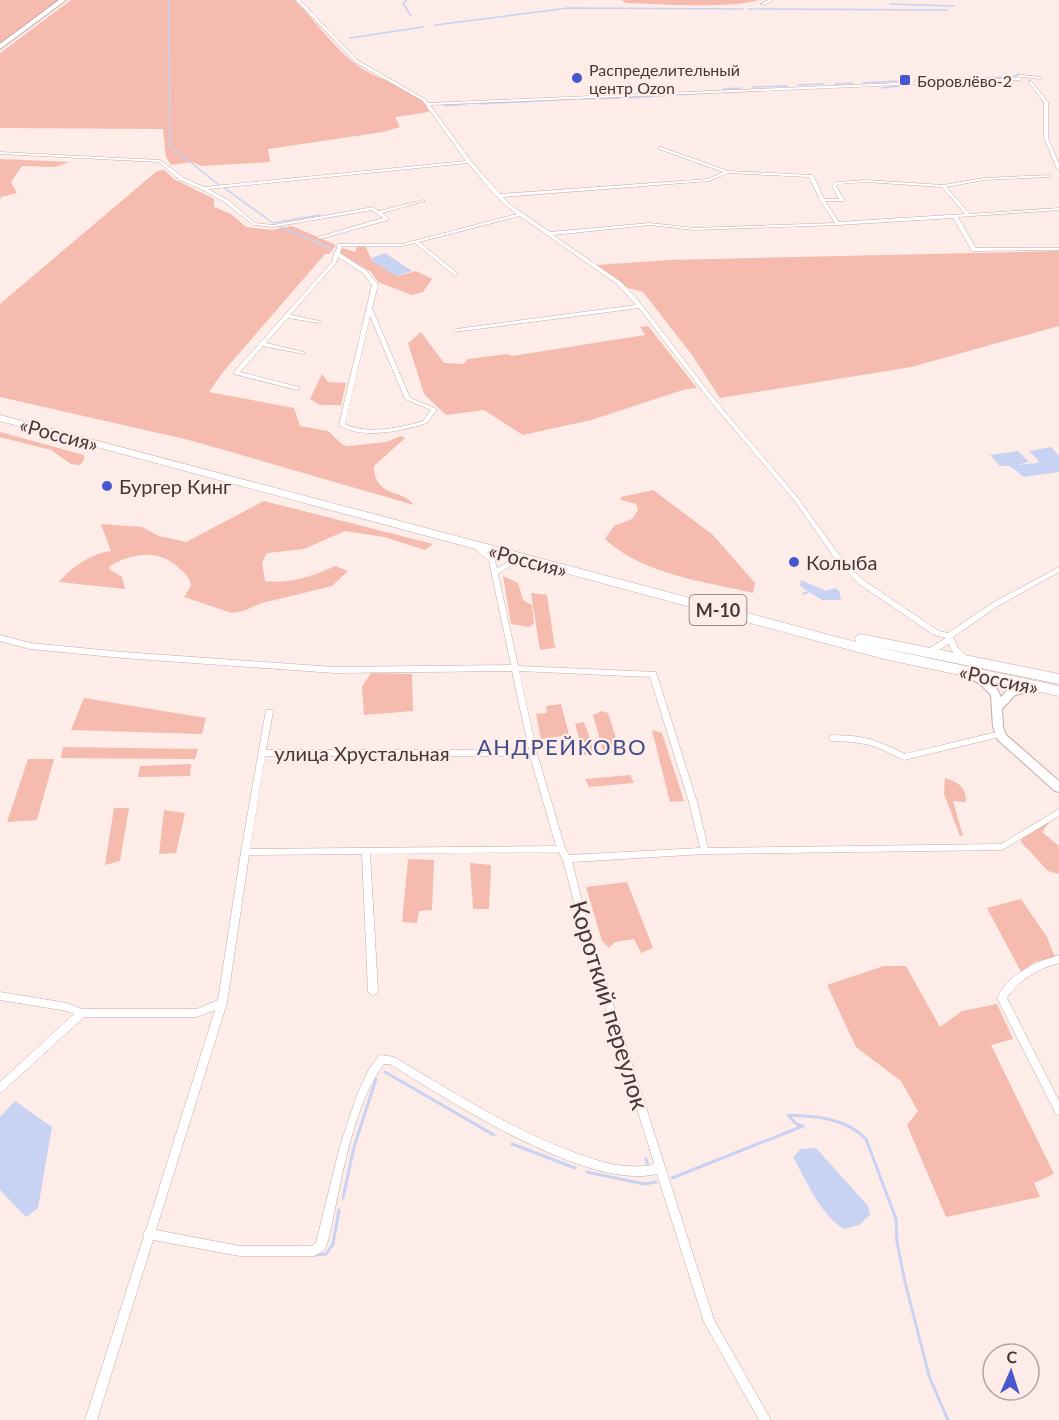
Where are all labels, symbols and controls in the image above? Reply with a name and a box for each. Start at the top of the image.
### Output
place label: Распределительный центр Ozon [589,60,740,97]
marker: Распределительный центр Ozon [570,71,584,85]
place label: Боровлёво-2 [917,71,1012,90]
marker: Боровлёво-2 [898,73,912,87]
street label: «Россия» [17,412,101,456]
place label: Бургер Кинг [119,474,231,498]
marker: Бургер Кинг [100,479,114,493]
street label: «Россия» [486,538,570,582]
place label: Колыба [806,550,877,574]
marker: Колыба [787,555,801,569]
road number: М-10 [690,595,746,625]
street label: «Россия» [957,659,1041,699]
district label: АНДРЕЙКОВО [477,733,647,760]
street label: улица Хрустальная [274,741,450,765]
street label: Короткий переулок [564,897,656,1114]
north arrow [981,1342,1041,1402]
text: С [1006,1347,1018,1366]

